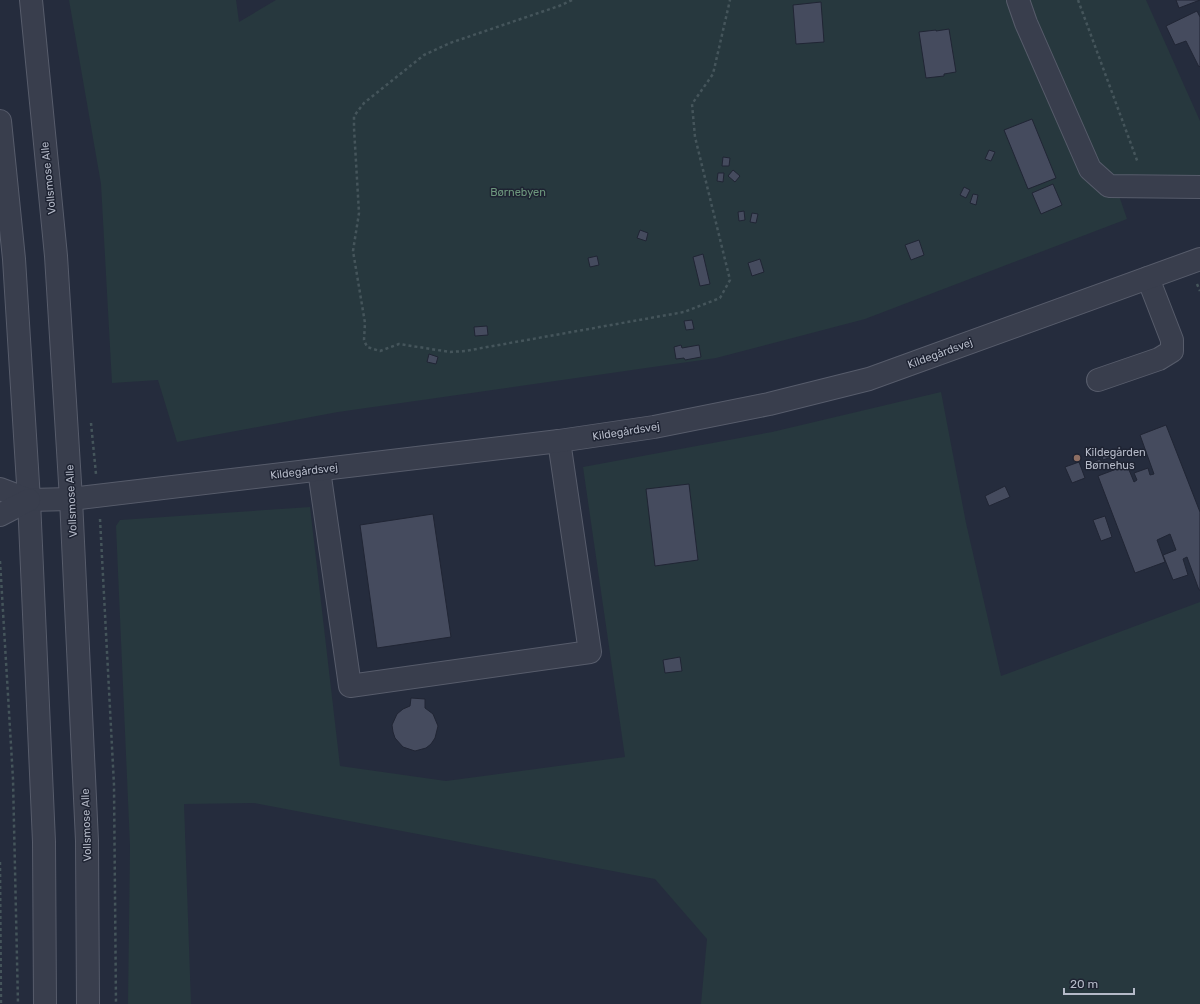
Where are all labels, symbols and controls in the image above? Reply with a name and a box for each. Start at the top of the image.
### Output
street label: Vollsmose Alle [38,141,59,215]
park label: Børnebyen [490,186,546,199]
street label: Kildegårdsvej [906,336,975,371]
street label: Kildegårdsvej [591,420,661,443]
place label: Kildegården Børnehus [1085,446,1146,472]
marker: Kildegården Børnehus [1072,453,1082,463]
street label: Kildegårdsvej [269,461,339,482]
street label: Vollsmose Alle [63,464,80,538]
street label: Vollsmose Alle [79,788,94,862]
scale bar [1064,970,1134,996]
text: 20 m [1070,977,1098,991]

